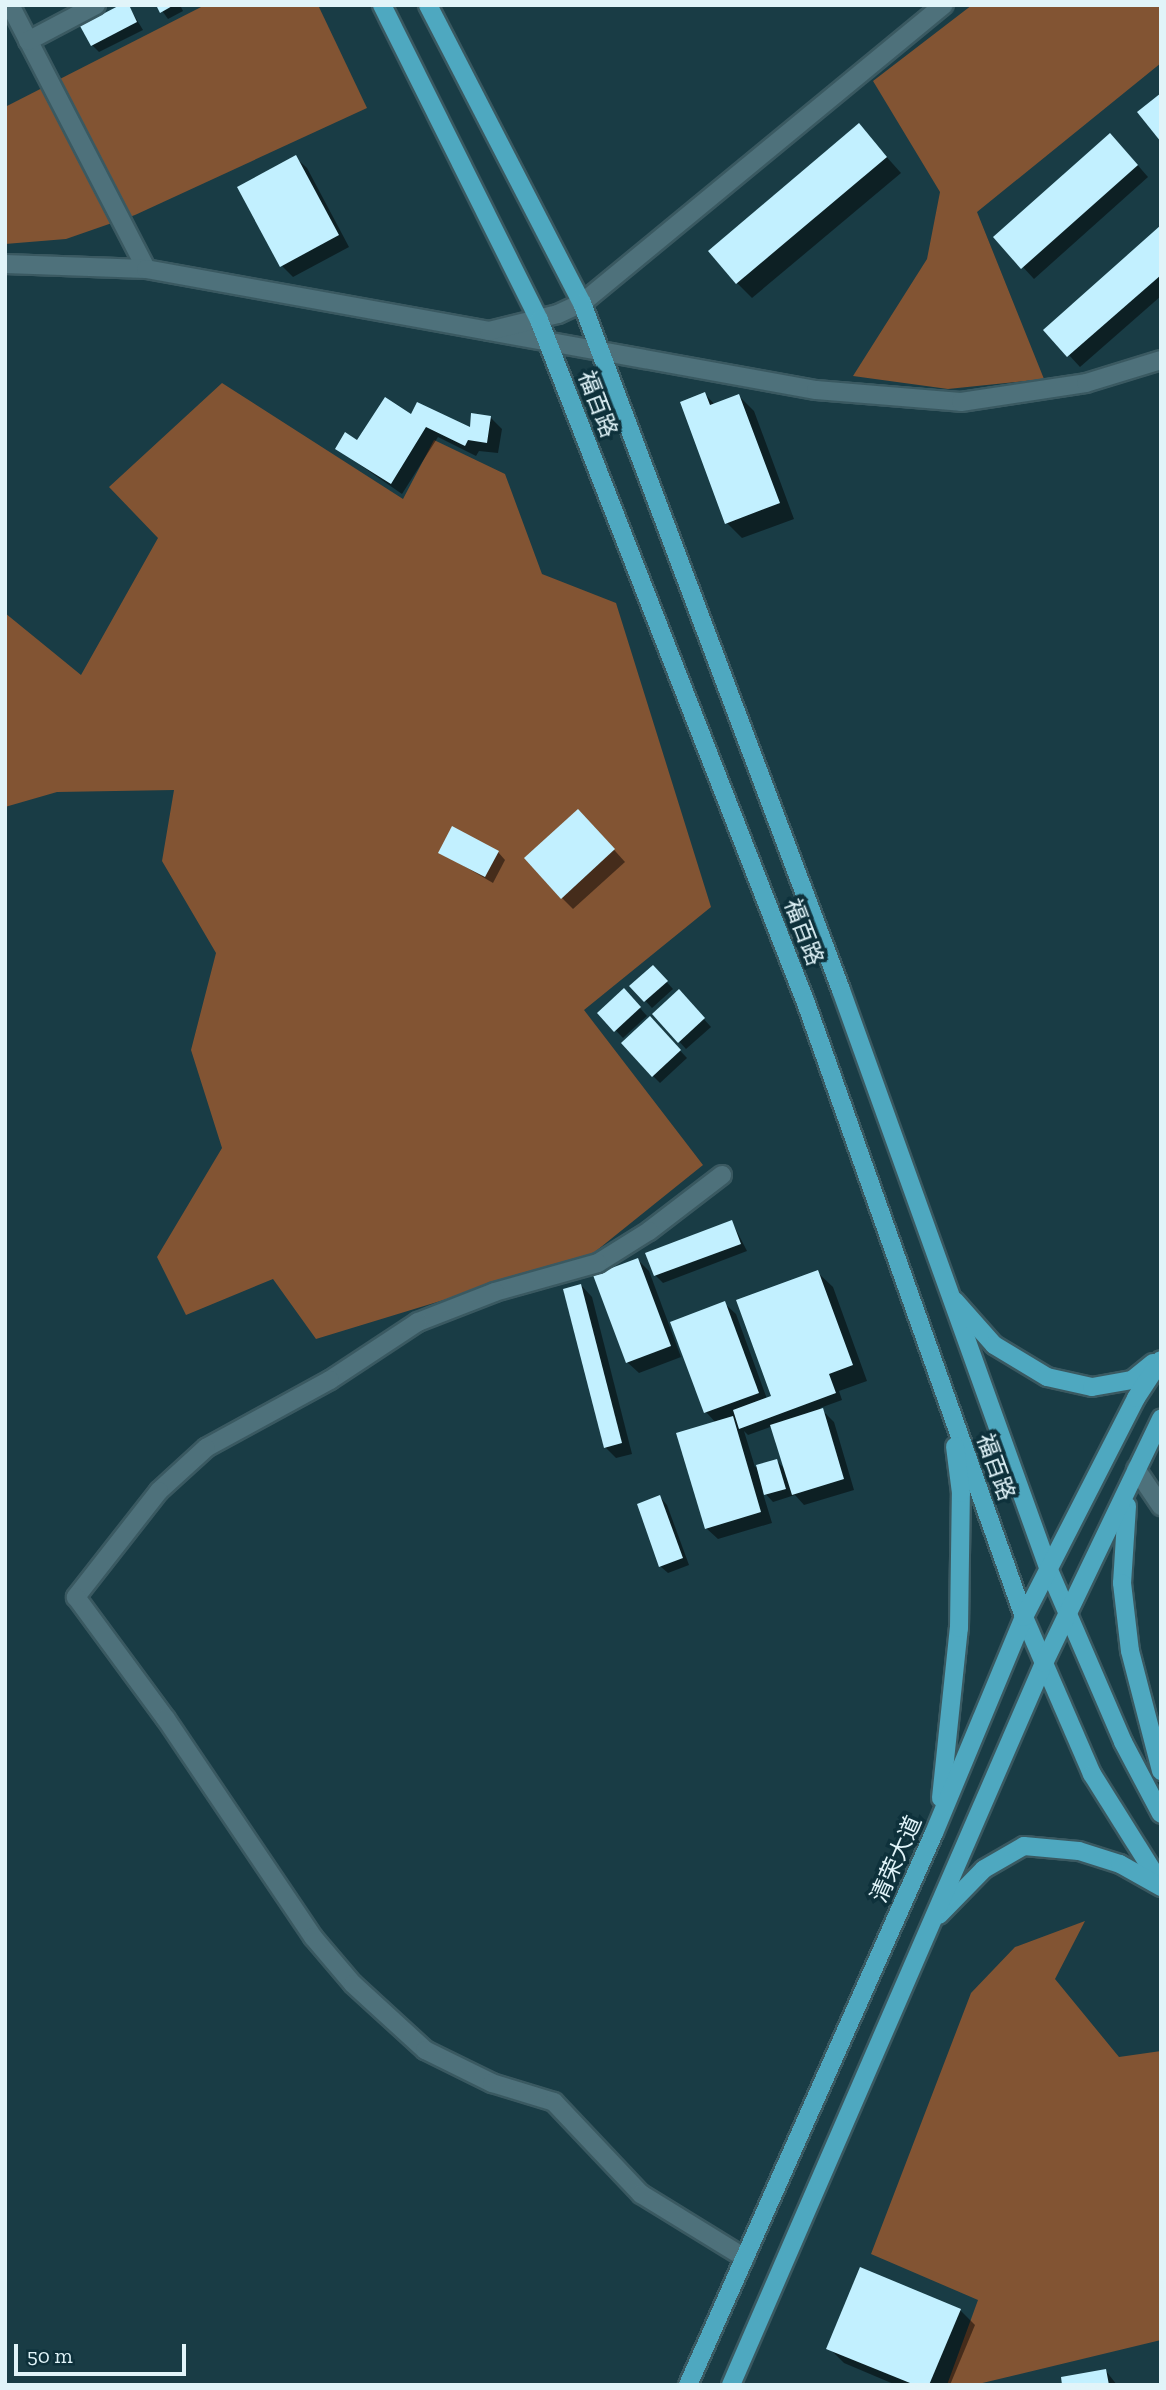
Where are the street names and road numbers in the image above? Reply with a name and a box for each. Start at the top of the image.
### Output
street label: 福百路 [573,367,623,441]
street label: 福百路 [779,895,829,969]
street label: 福百路 [971,1430,1021,1504]
street label: 清荣大道 [865,1811,927,1907]

